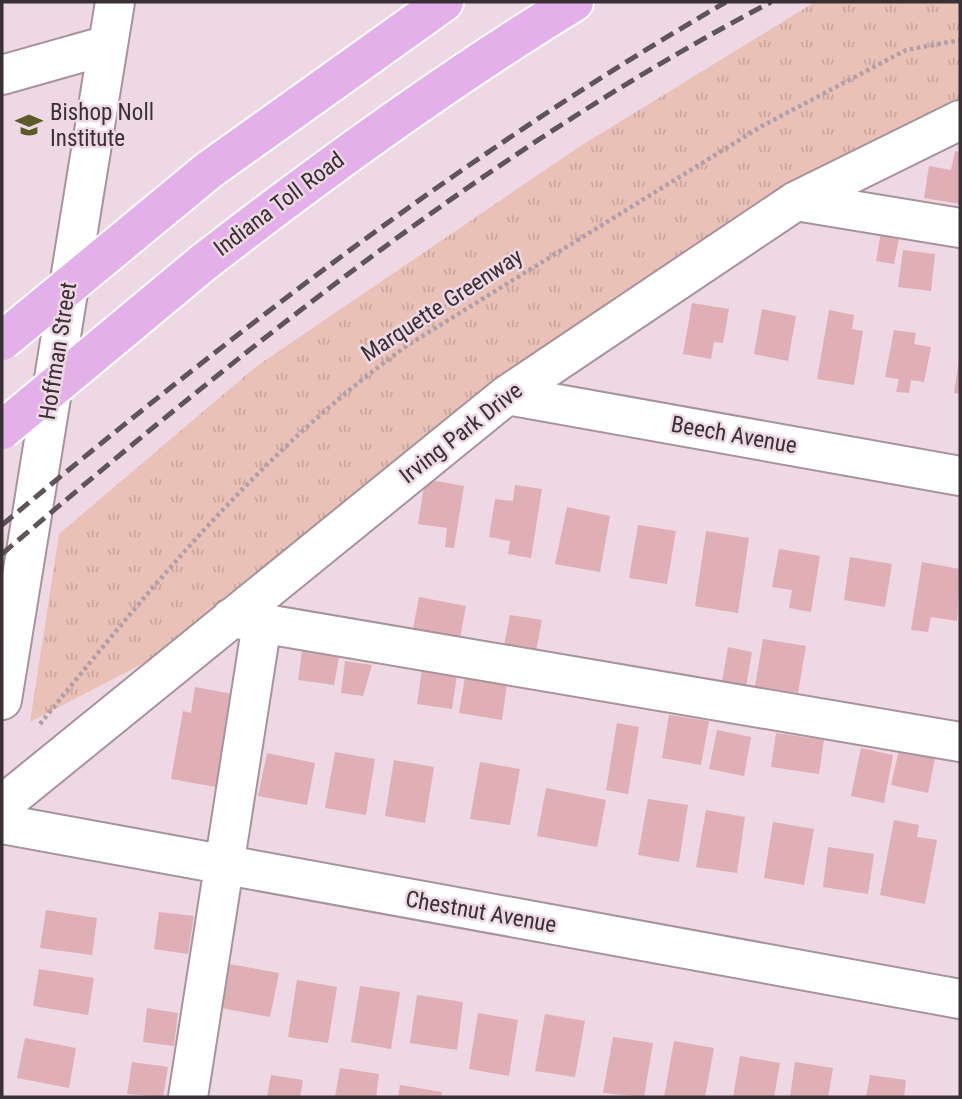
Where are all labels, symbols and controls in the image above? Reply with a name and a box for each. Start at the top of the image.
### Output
place label: Bishop Noll Institute [50,99,154,152]
school or university icon: Bishop Noll Institute [14,110,44,140]
street label: Indiana Toll Road [209,146,349,262]
street label: Marquette Greenway [356,243,528,367]
street label: Hoffman Street [34,280,82,422]
street label: Irving Park Drive [394,377,528,489]
street label: Beech Avenue [669,411,799,459]
street label: Chestnut Avenue [403,885,559,939]

